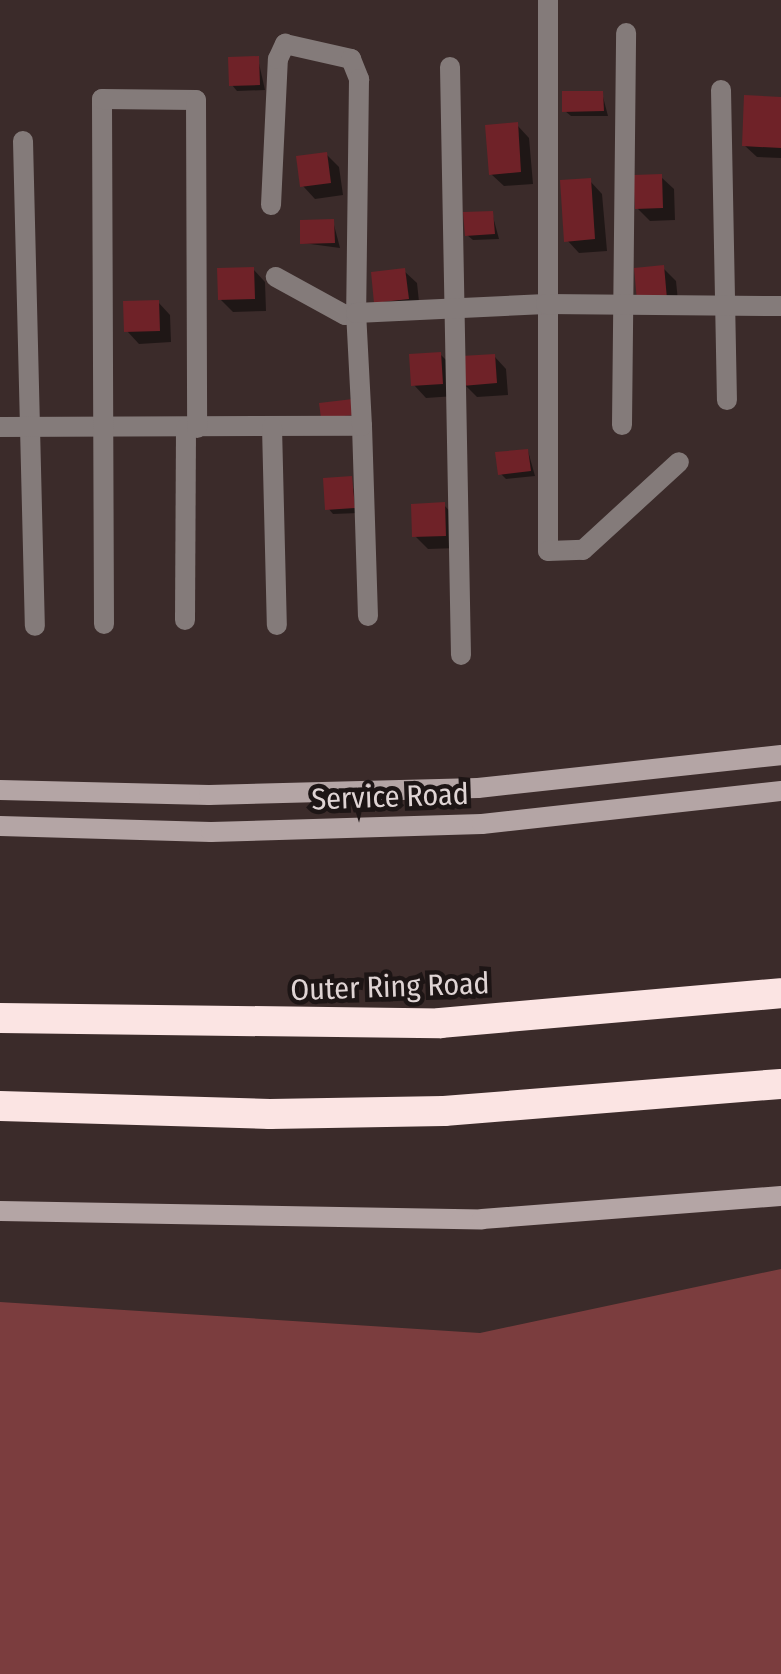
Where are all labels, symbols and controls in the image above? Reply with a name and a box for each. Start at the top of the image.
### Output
street label: Service Road [311,776,469,818]
street label: Outer Ring Road [290,966,490,1008]

